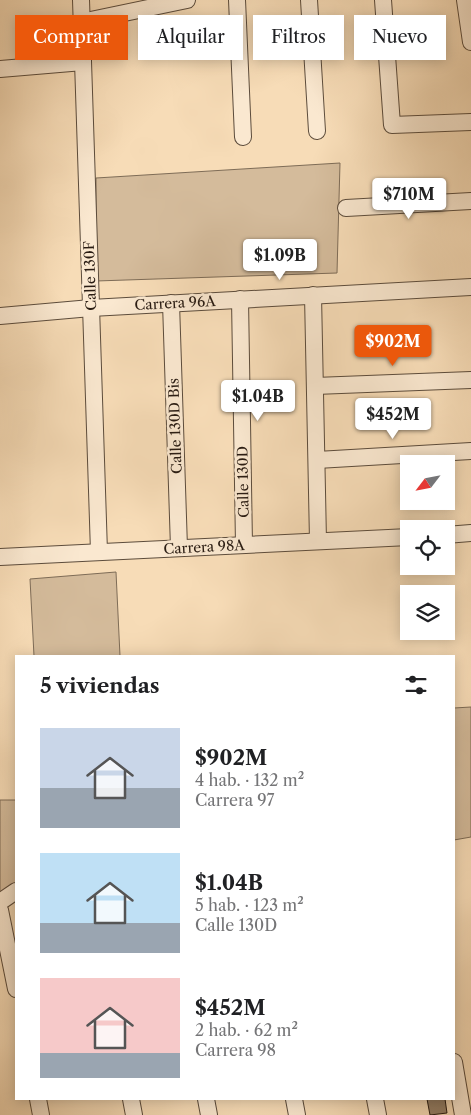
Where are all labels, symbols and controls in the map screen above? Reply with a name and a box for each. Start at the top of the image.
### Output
chip: Comprar [15,15,128,60]
chip: Alquilar [138,15,243,60]
chip: Filtros [253,15,344,60]
chip: Nuevo [354,15,446,60]
pin: $710M [374,178,444,220]
text: $710M [383,184,435,204]
pin: $1.09B [239,238,321,281]
street label: Calle 130F [80,241,100,311]
text: $1.09B [254,245,306,265]
street label: Carrera 96A [134,292,217,314]
pin: $902M [358,324,428,367]
text: $902M [365,331,421,351]
street label: Calle 130D Bis [164,378,186,474]
pin: $1.04B [217,380,299,422]
text: $1.04B [232,386,284,406]
pin: $452M [358,398,428,440]
text: $452M [366,404,420,424]
street label: Calle 130D [233,446,253,518]
north arrow [400,455,455,510]
map controls [400,455,455,640]
button: locate [400,520,455,575]
street label: Carrera 98A [163,536,246,558]
button: layers [400,585,455,640]
icon: filters [402,671,430,699]
text: 5 viviendas [40,673,160,698]
text: $902M [195,745,267,770]
icon: home [80,748,140,808]
text: 4 hab. · 132 m² [195,770,304,790]
text: Carrera 97 [195,790,274,810]
text: $1.04B [195,870,263,895]
icon: home [80,873,140,933]
text: 5 hab. · 123 m² [195,895,304,915]
text: Calle 130D [195,915,277,935]
text: $452M [195,995,265,1020]
icon: home [80,998,140,1058]
text: 2 hab. · 62 m² [195,1020,298,1040]
text: Carrera 98 [195,1040,276,1060]

